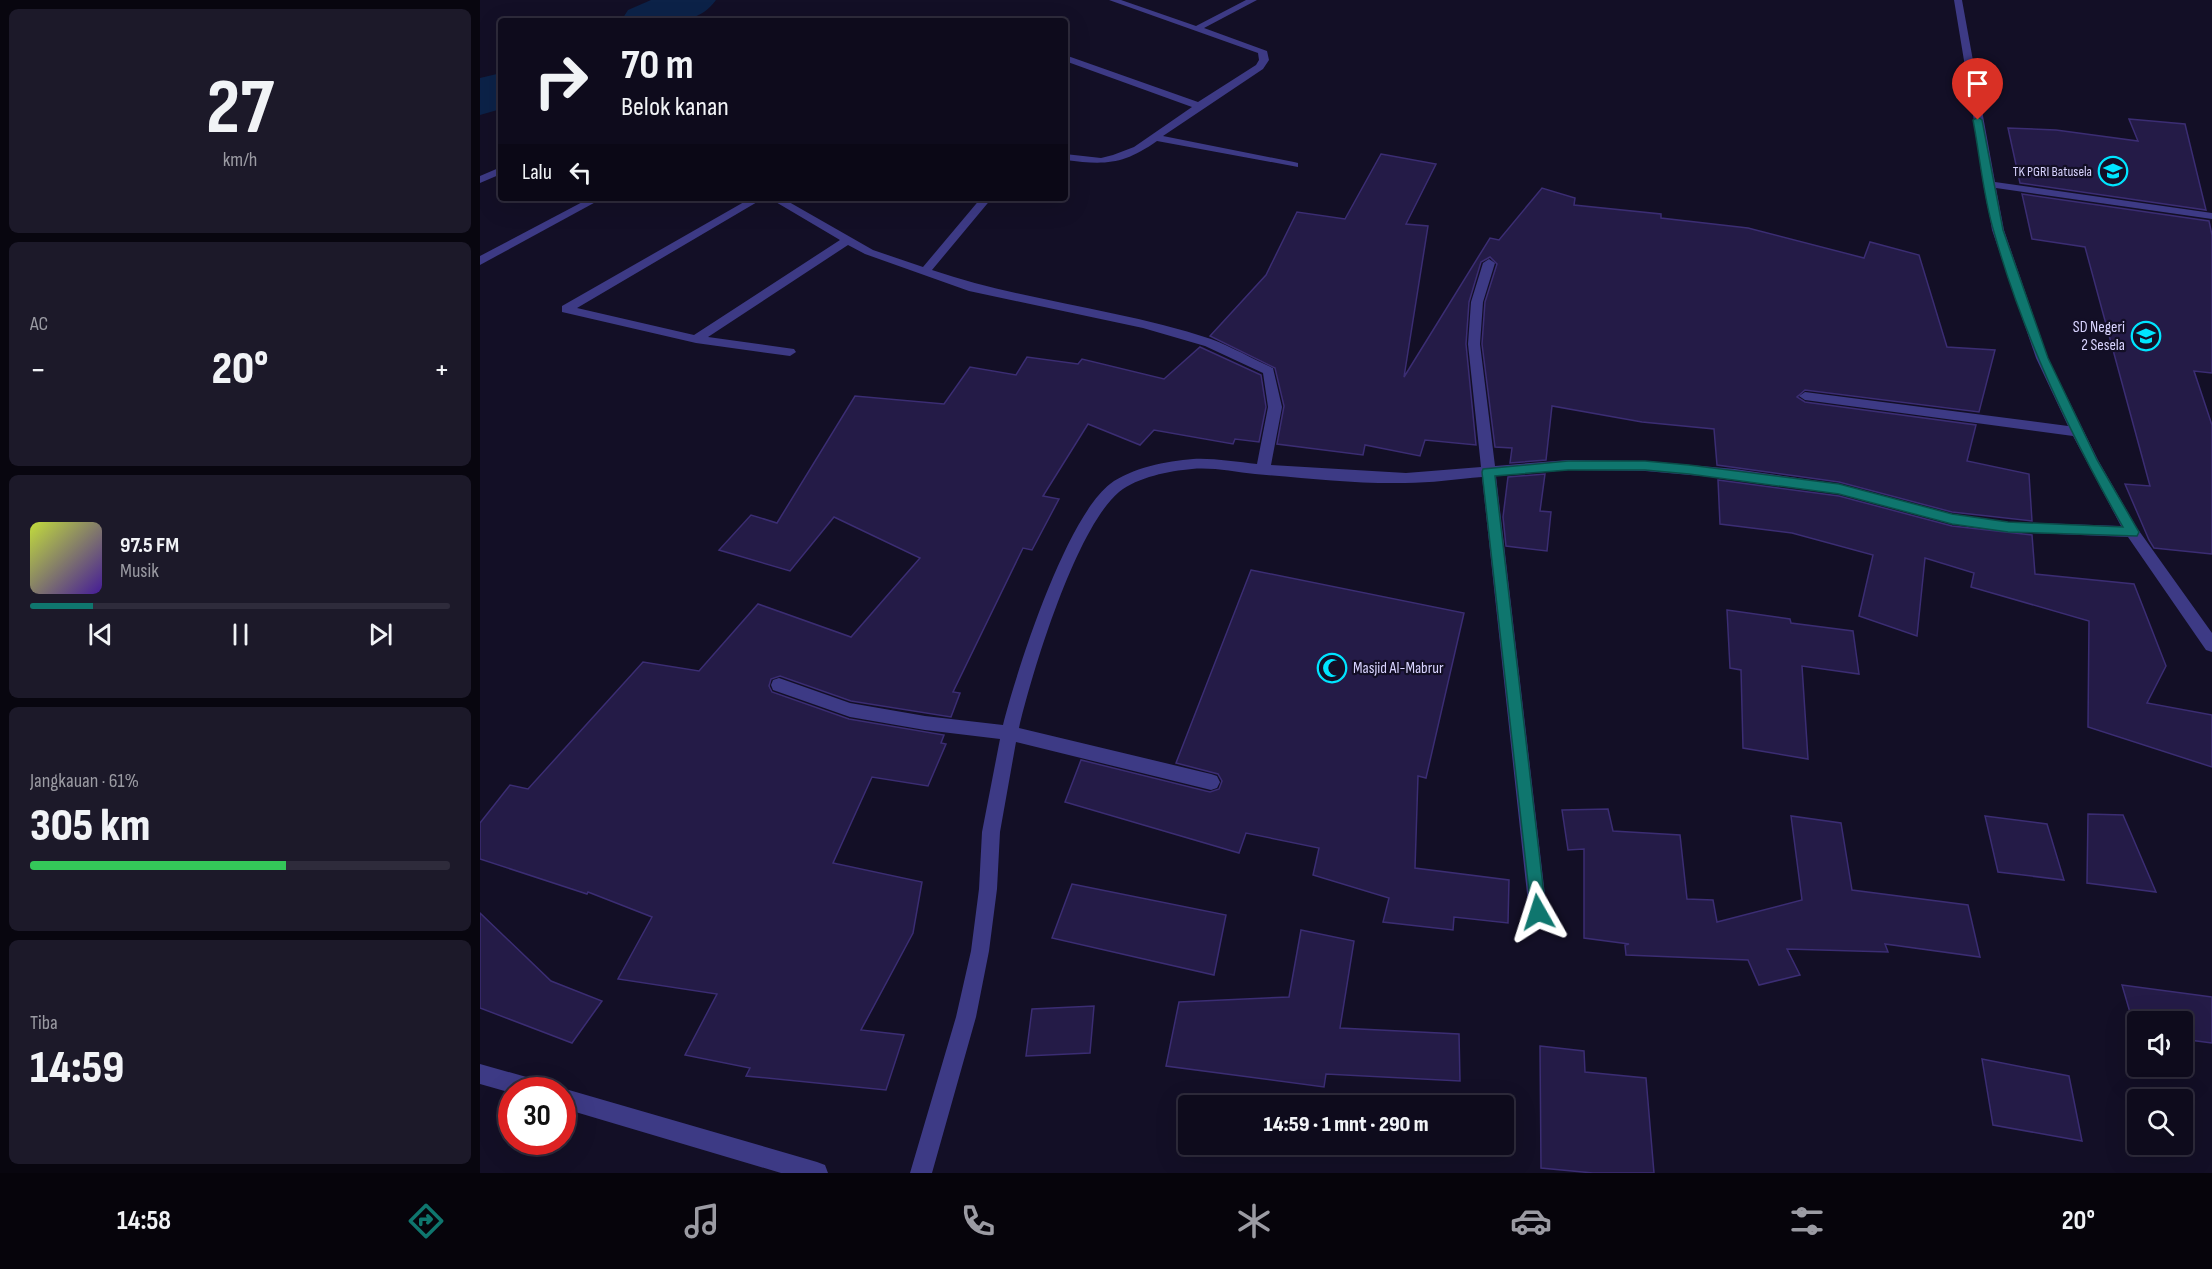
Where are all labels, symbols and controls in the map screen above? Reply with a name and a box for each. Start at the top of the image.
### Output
text: 70 m [621,40,694,91]
icon: right [522,42,600,120]
pin [1952,58,2003,120]
text: 27 [206,62,274,155]
icon: arrive [1961,67,1994,100]
text: Belok kanan [621,91,729,123]
text: km/h [223,148,257,172]
school or university icon: TK PGRI Batusela [2097,155,2129,187]
icon: left [564,156,597,189]
text: Lalu [522,159,552,186]
place label: TK PGRI Batusela [2013,163,2092,180]
text: AC [30,312,48,336]
place label: SD Negeri 2 Sesela [2073,318,2125,355]
school or university icon: SD Negeri 2 Sesela [2130,320,2162,352]
text: 20° [212,342,268,397]
text: − [30,350,46,390]
text: + [434,350,450,390]
text: 97.5 FM [120,532,179,559]
text: Musik [120,559,159,583]
icon: previous [84,618,117,651]
icon: pause [224,618,257,651]
icon: next [364,618,397,651]
mosque icon: Masjid Al-Mabrur [1316,652,1348,684]
place label: Masjid Al-Mabrur [1353,659,1444,678]
text: Jangkauan · 61% [30,769,139,793]
text: 305 km [30,799,150,854]
position arrow [1506,880,1570,944]
text: Tiba [30,1011,58,1035]
map controls [2127,1011,2193,1155]
button: sound [2127,1011,2193,1077]
text: 14:59 [30,1041,124,1096]
speed limit sign: 30 [498,1077,576,1155]
button: search [2127,1089,2193,1155]
text: 14:59 · 1 mnt · 290 m [1263,1111,1429,1138]
icon: directions [405,1200,447,1242]
icon: music [681,1200,723,1242]
icon: phone [957,1200,999,1242]
icon: climate [1233,1200,1275,1242]
icon: car [1510,1200,1552,1242]
icon: filters [1786,1200,1828,1242]
text: 14:58 [117,1205,171,1237]
text: 20° [2062,1205,2095,1237]

